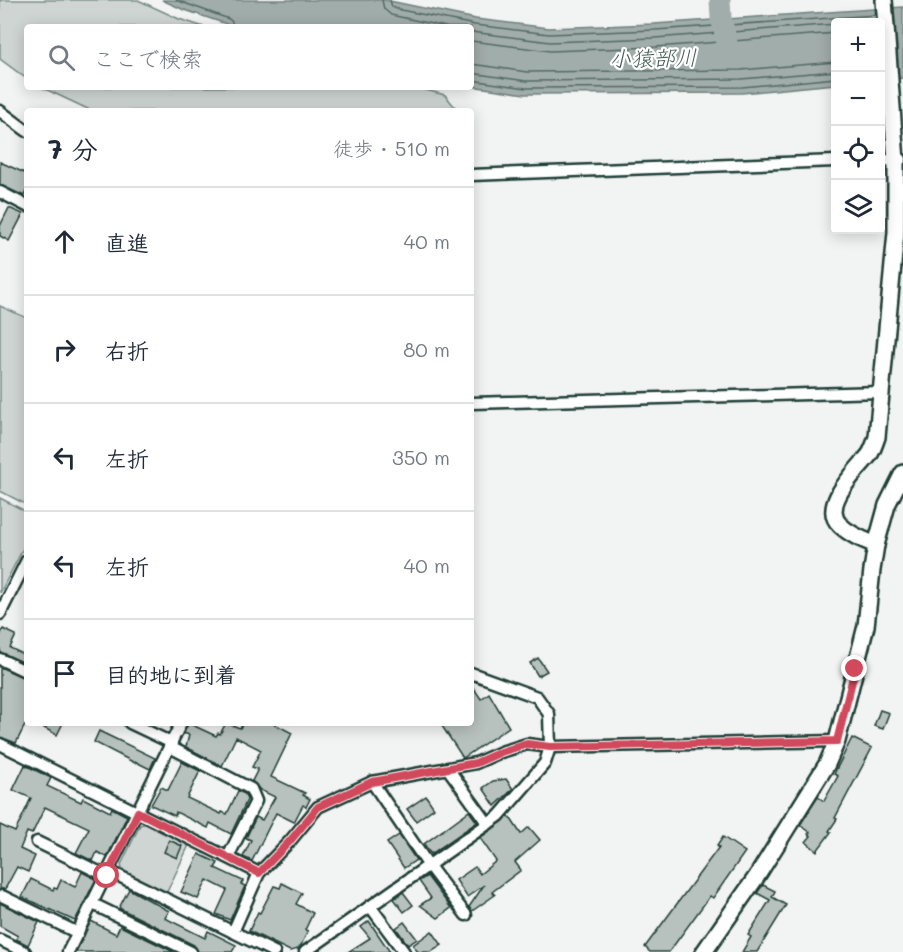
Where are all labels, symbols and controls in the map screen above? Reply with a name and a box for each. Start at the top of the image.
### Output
map controls [831,18,885,234]
button: + [831,18,885,72]
search box [24,24,474,90]
icon: search [45,41,78,74]
water label: 小猿部川 [609,42,697,73]
text: ここで検索 [93,44,203,73]
button: − [831,72,885,126]
button: locate [831,126,885,180]
text: 7 分 [48,132,98,166]
text: 徒歩 · 510 m [333,135,450,161]
button: layers [831,180,885,234]
icon: ahead [48,225,81,258]
text: 直進 [105,228,149,257]
text: 40 m [404,228,450,254]
icon: right [48,333,81,366]
text: 右折 [105,336,149,365]
text: 80 m [403,336,450,362]
icon: left [48,441,81,474]
text: 左折 [105,444,149,473]
text: 350 m [392,444,450,470]
icon: left [48,549,81,582]
text: 左折 [105,552,149,581]
text: 40 m [404,552,450,578]
route end [841,655,867,681]
icon: arrive [48,657,81,690]
text: 目的地に到着 [105,660,237,689]
route start [93,862,119,888]

